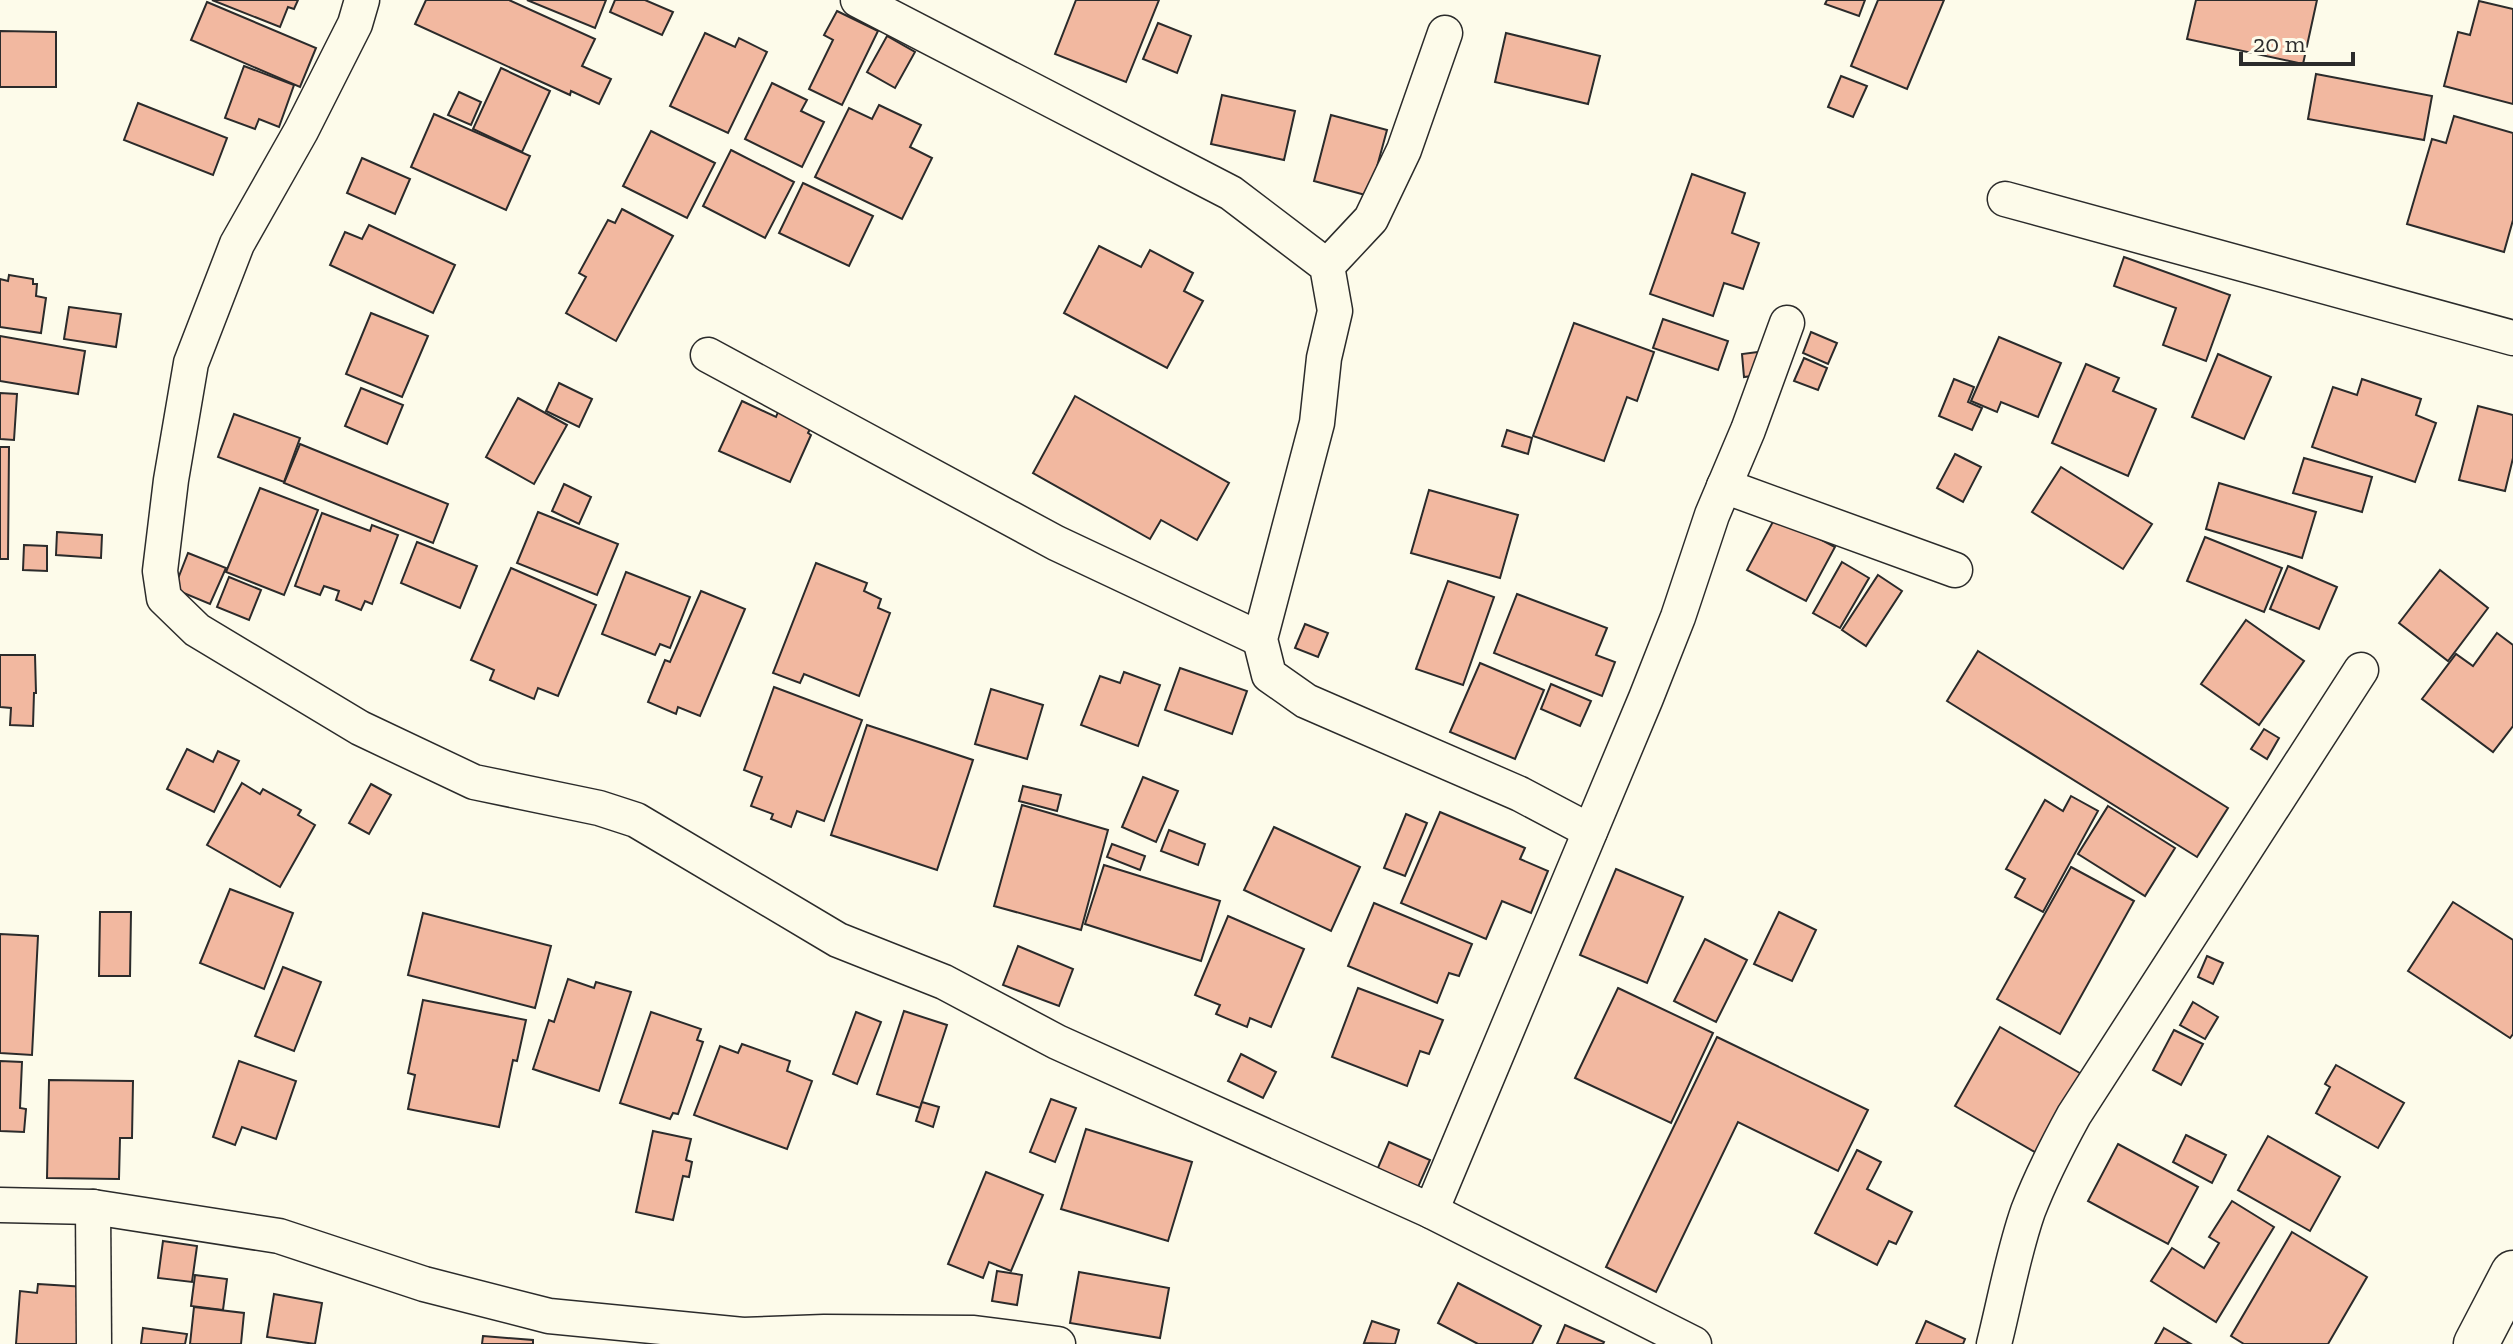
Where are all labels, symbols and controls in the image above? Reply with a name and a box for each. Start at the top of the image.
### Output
scale bar [2241,16,2353,66]
text: 20 m [2253,29,2306,58]

